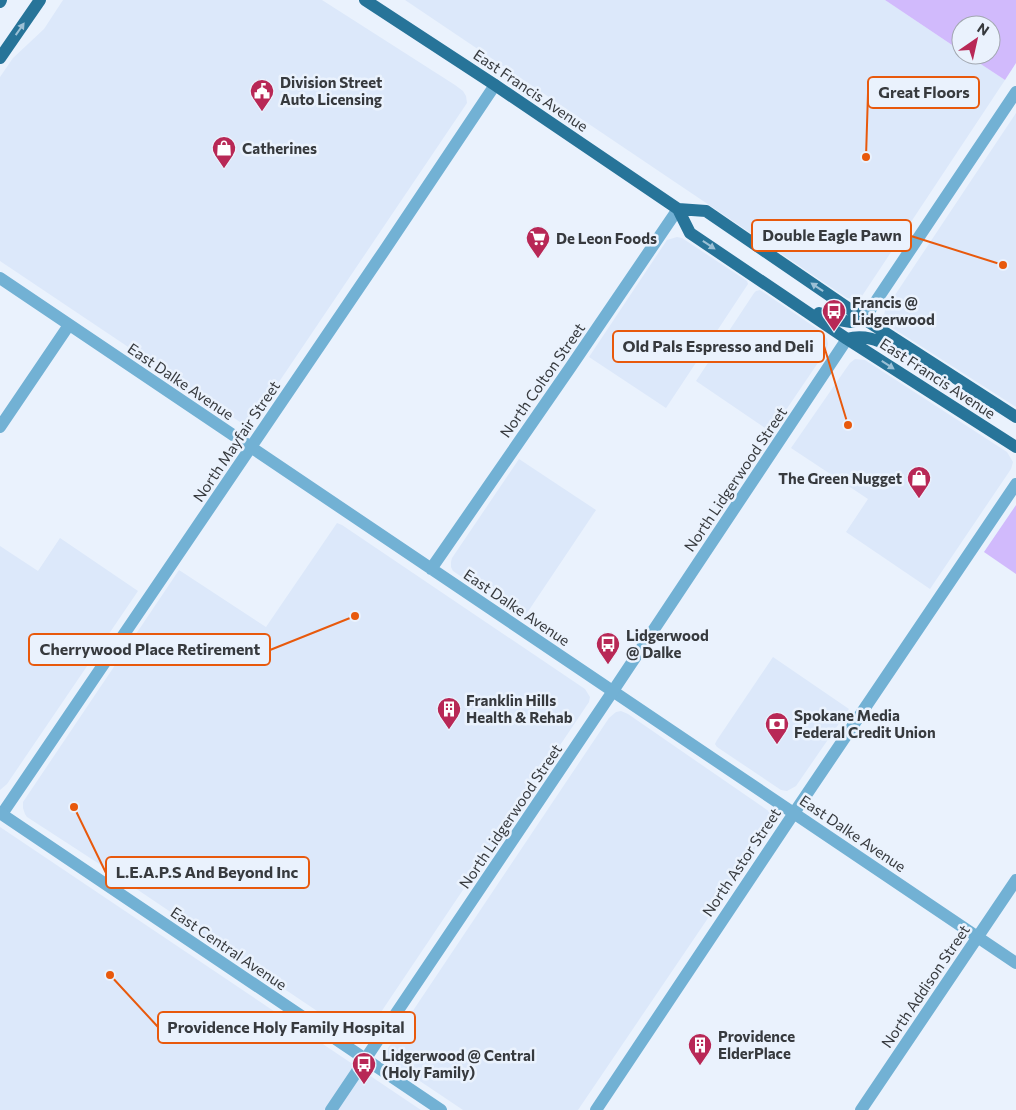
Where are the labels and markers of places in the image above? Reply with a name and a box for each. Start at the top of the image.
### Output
place label: Division Street Auto Licensing [280,73,382,108]
callout: Great Floors [868,77,979,108]
public building icon: Division Street Auto Licensing [249,78,275,112]
shop icon: Catherines [211,135,237,169]
place label: Catherines [242,139,317,157]
callout: Double Eagle Pawn [752,220,911,251]
supermarket icon: De Leon Foods [525,225,551,259]
place label: De Leon Foods [556,229,657,247]
place label: Francis @ Lidgerwood [852,293,935,328]
bus stop icon: Francis @ Lidgerwood [821,298,847,332]
callout: Old Pals Espresso and Deli [613,331,824,362]
shop icon: The Green Nugget [906,465,932,499]
place label: The Green Nugget [778,469,902,487]
place label: Lidgerwood @ Dalke [626,626,709,661]
bus stop icon: Lidgerwood @ Dalke [595,631,621,665]
callout: Cherrywood Place Retirement [29,634,270,665]
place label: Franklin Hills Health & Rehab [466,691,573,726]
building icon: Franklin Hills Health & Rehab [436,696,462,730]
place label: Spokane Media Federal Credit Union [794,706,936,741]
bank icon: Spokane Media Federal Credit Union [764,711,790,745]
callout: L.E.A.P.S And Beyond Inc [106,857,309,888]
callout: Providence Holy Family Hospital [158,1012,415,1043]
place label: Providence ElderPlace [718,1027,795,1062]
building icon: Providence ElderPlace [687,1032,713,1066]
place label: Lidgerwood @ Central (Holy Family) [382,1046,535,1081]
bus stop icon: Lidgerwood @ Central (Holy Family) [351,1051,377,1085]

